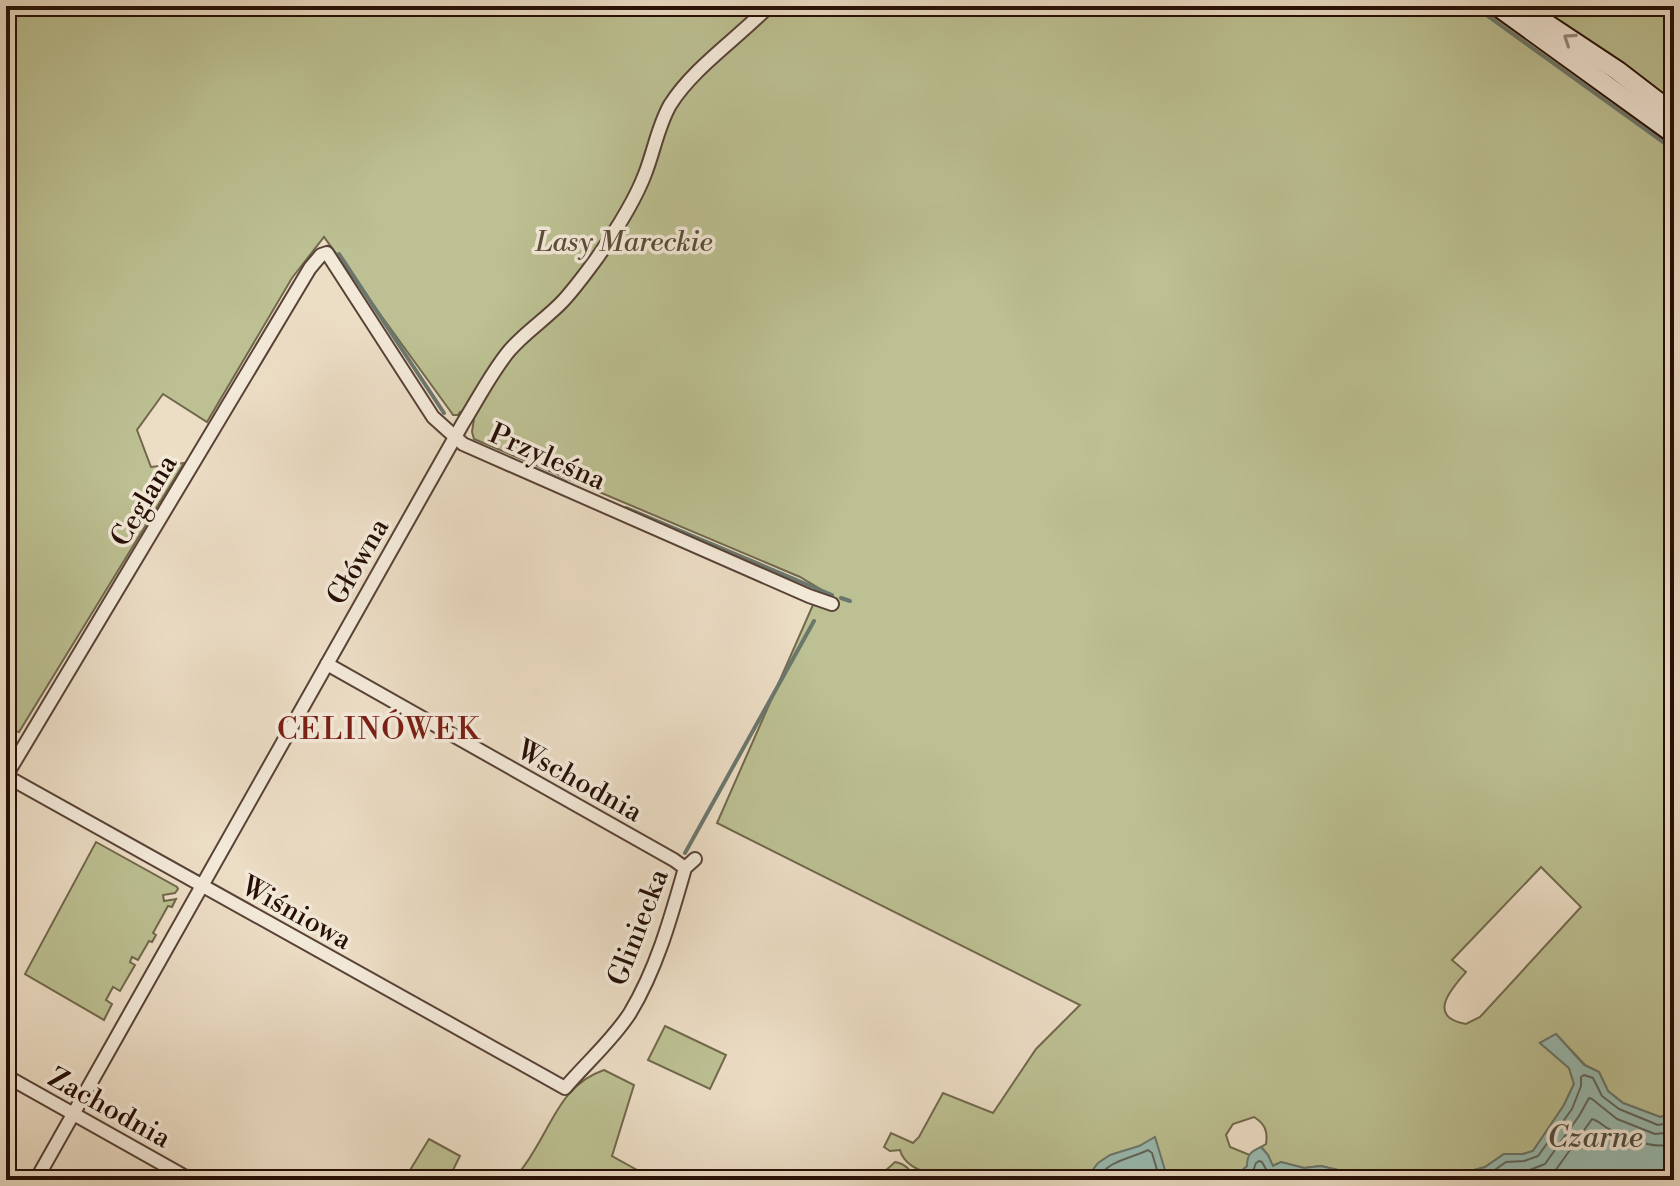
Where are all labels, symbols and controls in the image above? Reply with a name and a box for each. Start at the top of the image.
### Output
one-way arrow [1563,34,1577,49]
park label: Lasy Mareckie [535,225,712,260]
street label: Przyleśna [484,416,612,499]
street label: Ceglana [103,448,186,553]
street label: Główna [320,511,397,611]
district label: CELINÓWEK [277,709,481,749]
street label: Wschodnia [509,732,649,831]
street label: Gliniecka [600,864,677,991]
street label: Wiśniowa [234,868,358,958]
street label: Zachodnia [42,1060,177,1157]
water label: Czarne [1547,1119,1643,1157]

